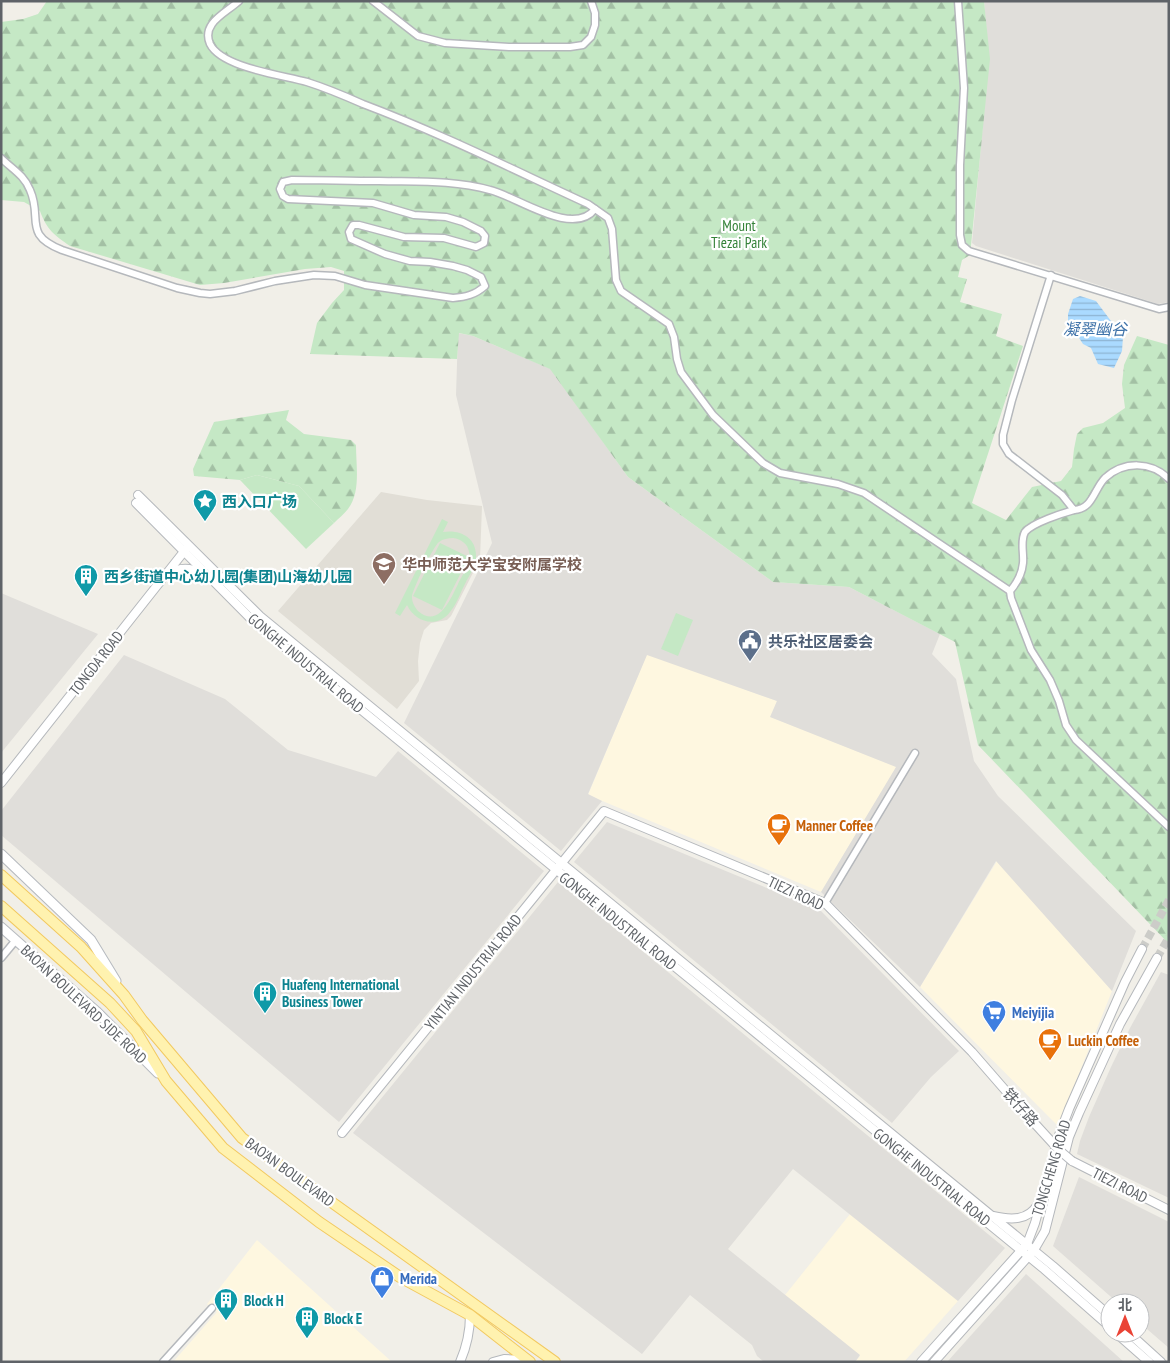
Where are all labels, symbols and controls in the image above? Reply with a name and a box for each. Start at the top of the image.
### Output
park label: Mount Tiezai Park [711,216,767,252]
water label: 凝翠幽谷 [1063,319,1129,339]
place icon: 西入口广场 [192,488,218,522]
place label: 西入口广场 [222,492,297,511]
school or university icon: 华中师范大学宝安附属学校 [371,551,397,585]
place label: 华中师范大学宝安附属学校 [402,555,582,574]
building icon: 西乡街道中心幼儿园(集团)山海幼儿园 [73,563,99,597]
place label: 西乡街道中心幼儿园(集团)山海幼儿园 [104,567,352,586]
street label: GONGHE INDUSTRIAL ROAD [244,609,368,717]
street label: TONGDA ROAD [65,627,127,699]
public building icon: 共乐社区居委会 [737,628,763,662]
place label: 共乐社区居委会 [768,632,873,651]
cafe icon: Manner Coffee [766,812,792,846]
place label: Manner Coffee [796,816,873,835]
street label: GONGHE INDUSTRIAL ROAD [556,868,681,974]
street label: TIEZI ROAD [765,872,827,914]
street label: YINTIAN INDUSTRIAL ROAD [420,910,526,1034]
street label: BAO'AN BOULEVARD SIDE ROAD [17,941,151,1068]
place label: Huafeng International Business Tower [282,975,400,1011]
building icon: Huafeng International Business Tower [252,980,278,1014]
supermarket icon: Meiyijia [981,999,1007,1033]
place label: Meiyijia [1012,1003,1054,1022]
cafe icon: Luckin Coffee [1037,1027,1063,1061]
place label: Luckin Coffee [1068,1031,1139,1050]
street label: 铁仔路 [999,1084,1043,1130]
street label: TONGCHENG ROAD [1027,1118,1075,1218]
street label: GONGHE INDUSTRIAL ROAD [870,1124,995,1230]
street label: BAO'AN BOULEVARD [242,1133,338,1211]
street label: TIEZI ROAD [1089,1163,1151,1207]
shop icon: Merida [369,1265,395,1299]
place label: Merida [400,1269,437,1288]
building icon: Block H [213,1287,239,1321]
place label: Block H [244,1291,284,1310]
north arrow [1100,1293,1150,1343]
text: 北 [1118,1296,1132,1314]
building icon: Block E [294,1305,320,1339]
place label: Block E [324,1309,362,1328]

